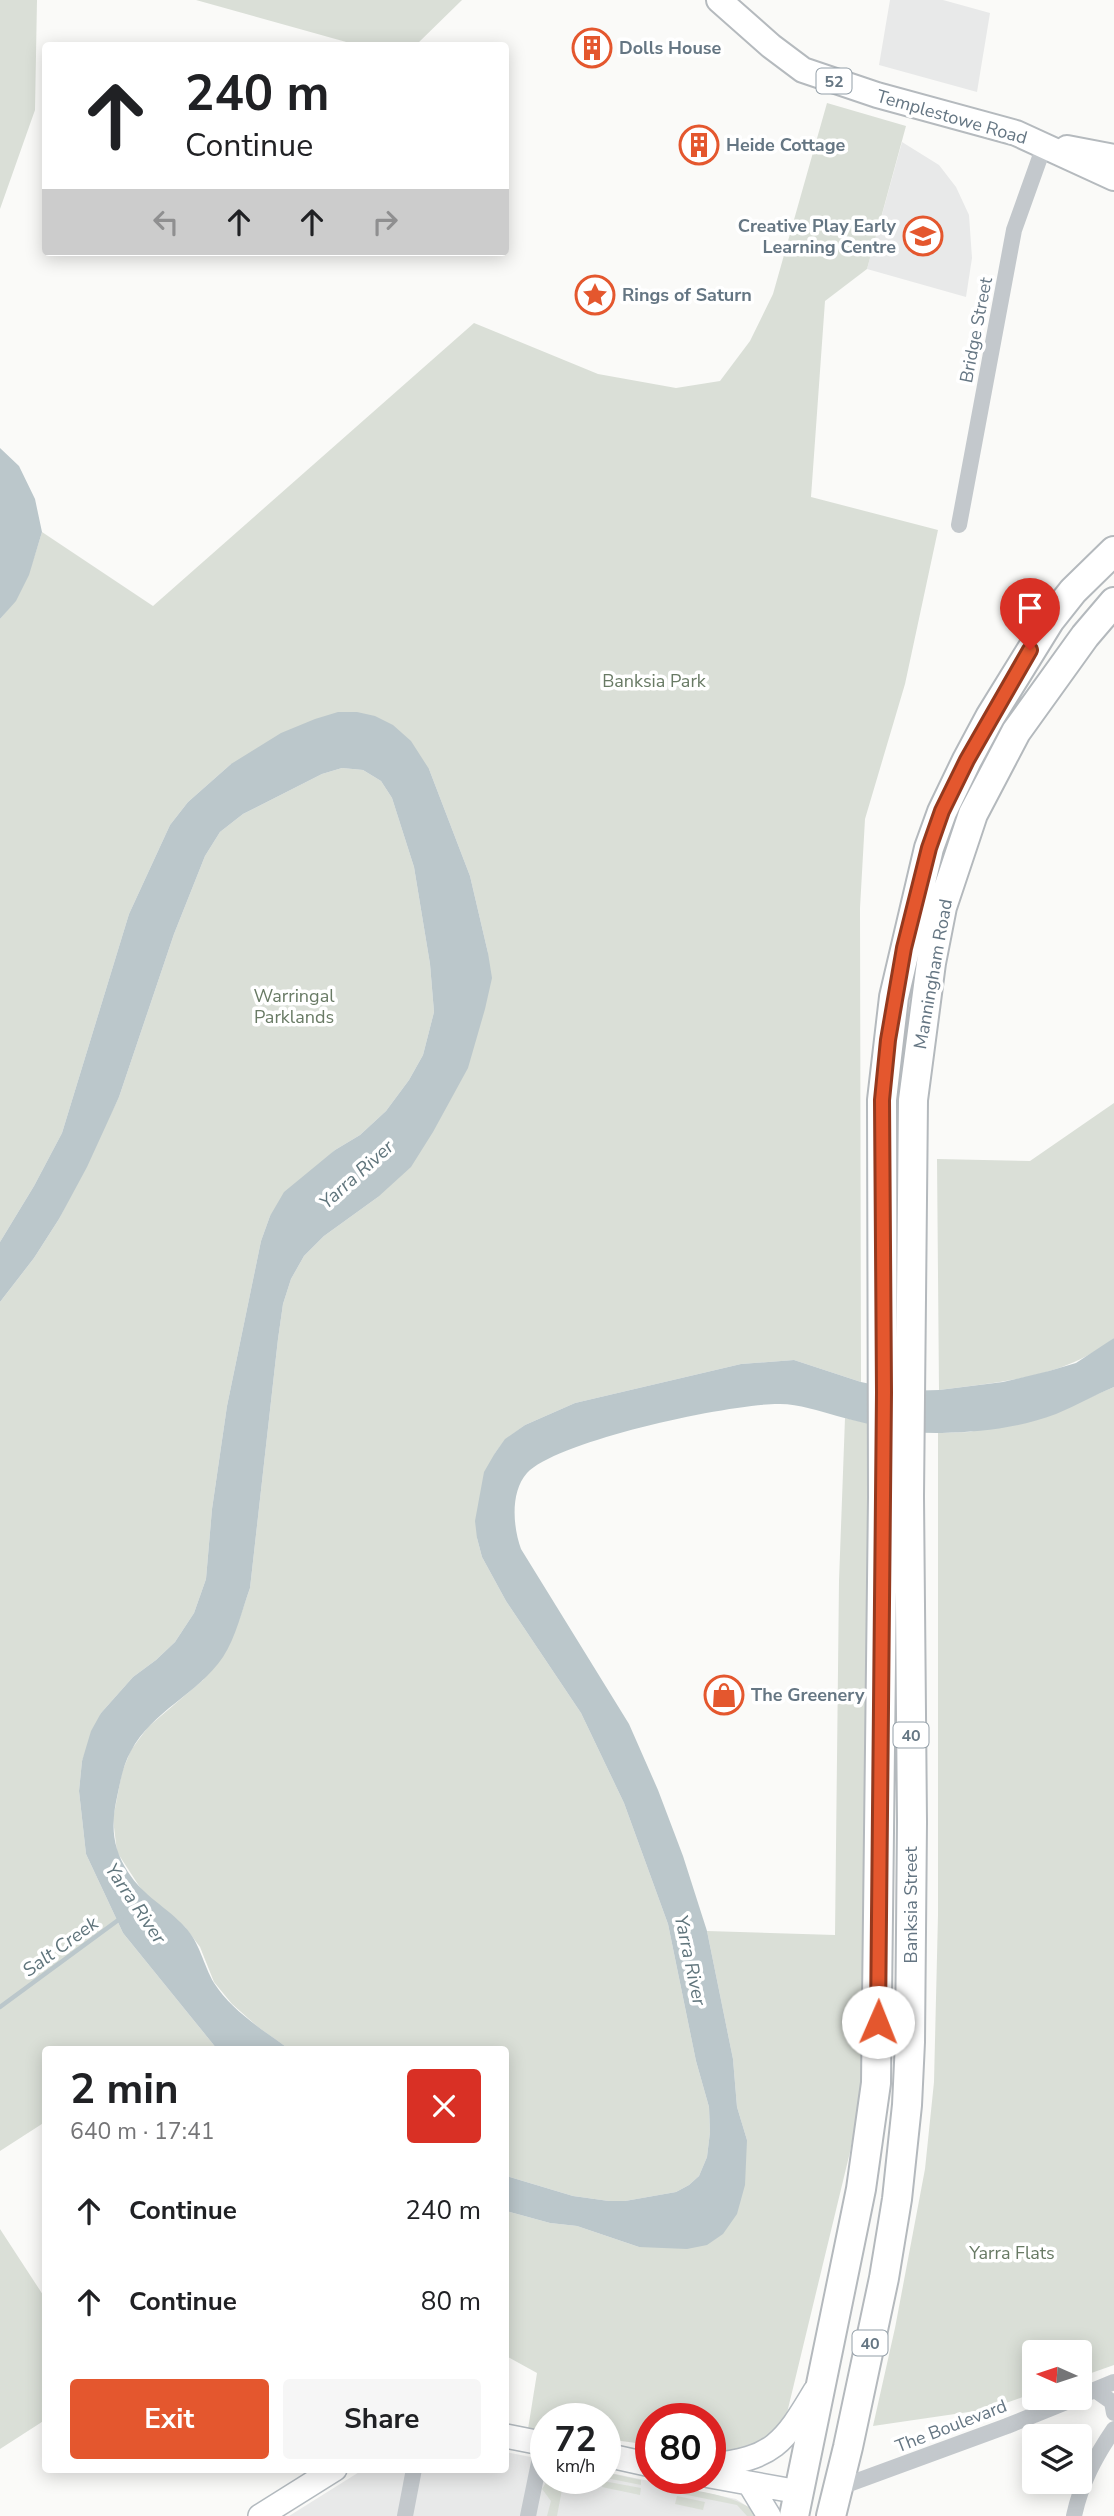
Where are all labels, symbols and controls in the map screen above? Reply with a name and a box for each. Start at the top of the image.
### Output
building icon: Dolls House [571,27,613,69]
place label: Dolls House [619,36,722,60]
text: 240 m [185,60,329,127]
road number: 52 [816,68,852,94]
icon: ahead [70,70,161,161]
street label: Templestowe Road [874,84,1030,150]
text: Continue [185,124,313,167]
building icon: Heide Cottage [678,124,720,166]
place label: Heide Cottage [726,133,846,157]
icon: left [147,203,185,241]
icon: ahead [220,203,258,241]
icon: ahead [293,203,331,241]
icon: right [366,203,404,241]
place label: Creative Play Early Learning Centre [738,214,897,259]
school or university icon: Creative Play Early Learning Centre [902,215,944,257]
place icon: Rings of Saturn [574,274,616,316]
street label: Bridge Street [954,274,998,385]
place label: Rings of Saturn [622,283,752,307]
pin [1000,578,1060,650]
icon: arrive [1011,589,1049,627]
park label: Banksia Park [602,669,707,693]
street label: Manningham Road [908,897,958,1051]
park label: Warringal Parklands [253,984,335,1029]
water label: Yarra River [314,1133,400,1215]
shop icon: The Greenery [703,1674,745,1716]
place label: The Greenery [751,1683,865,1707]
road number: 40 [894,1722,928,1748]
street label: Banksia Street [899,1846,923,1963]
water label: Yarra River [99,1858,172,1950]
water label: Salt Creek [17,1910,104,1983]
water label: Yarra River [668,1912,713,2009]
position arrow [841,1985,915,2059]
text: 2 min [70,2061,179,2118]
button: close [407,2069,481,2143]
text: 640 m · 17:41 [70,2116,215,2147]
icon: ahead [70,2192,108,2230]
text: Continue [129,2193,237,2228]
text: 240 m [405,2193,481,2228]
park label: Yarra Flats [968,2241,1055,2265]
icon: ahead [70,2283,108,2321]
text: Continue [129,2284,237,2319]
text: 80 m [421,2284,481,2319]
road number: 40 [852,2330,888,2356]
north arrow [1022,2340,1092,2410]
map controls [1022,2340,1092,2494]
button: Exit [70,2379,269,2459]
button: Share [283,2379,481,2459]
street label: The Boulevard [892,2394,1010,2458]
speed limit sign: 80 [635,2403,726,2494]
text: 72 [554,2416,597,2463]
button: layers [1022,2424,1092,2494]
text: km/h [556,2454,595,2478]

